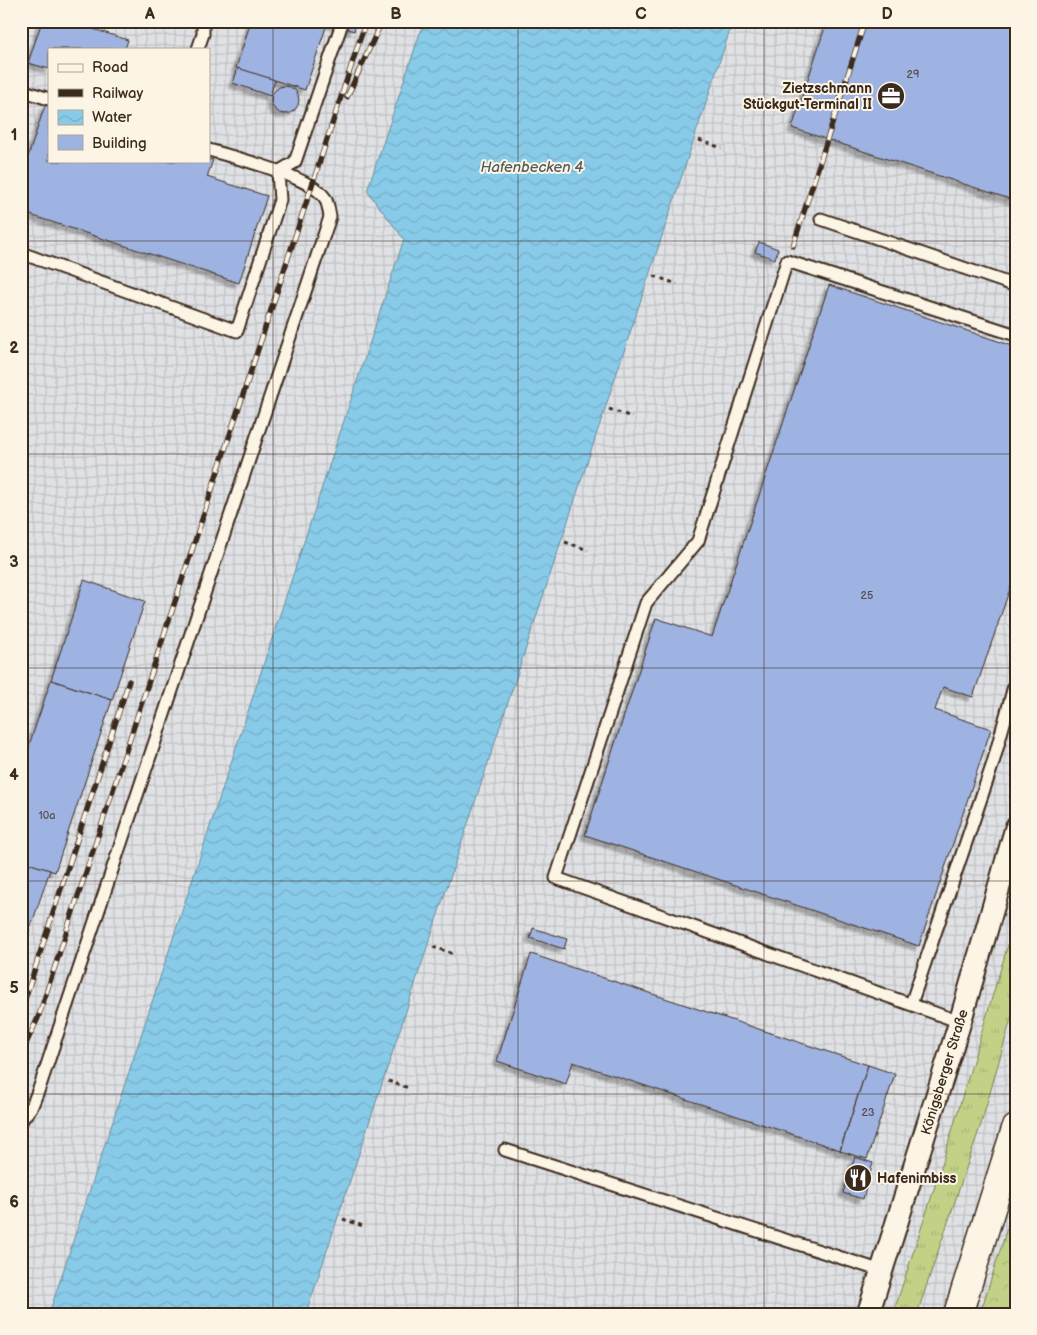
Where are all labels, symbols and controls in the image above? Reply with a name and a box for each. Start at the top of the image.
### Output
text: A [144,5,155,24]
text: B [390,5,402,24]
text: C [635,5,647,24]
text: D [881,5,893,24]
legend [48,48,210,162]
text: Road [92,58,128,77]
house number: 29 [907,68,919,81]
place label: Zietzschmann Stückgut-Terminal II [743,80,872,113]
office icon: Zietzschmann Stückgut-Terminal II [876,81,906,111]
text: Railway [92,84,143,103]
text: Water [92,108,132,127]
text: 1 [11,126,17,145]
text: Building [92,134,147,153]
water label: Hafenbecken 4 [481,158,584,177]
text: 2 [9,339,19,358]
text: 3 [9,553,19,572]
house number: 25 [861,589,873,602]
text: 4 [9,766,19,785]
house number: 10a [39,809,55,822]
text: 5 [9,979,19,998]
street label: Königsberger Straße [917,1007,972,1137]
house number: 23 [861,1106,875,1119]
restaurant icon: Hafenimbiss [843,1163,873,1193]
place label: Hafenimbiss [877,1170,957,1187]
text: 6 [9,1193,19,1212]

